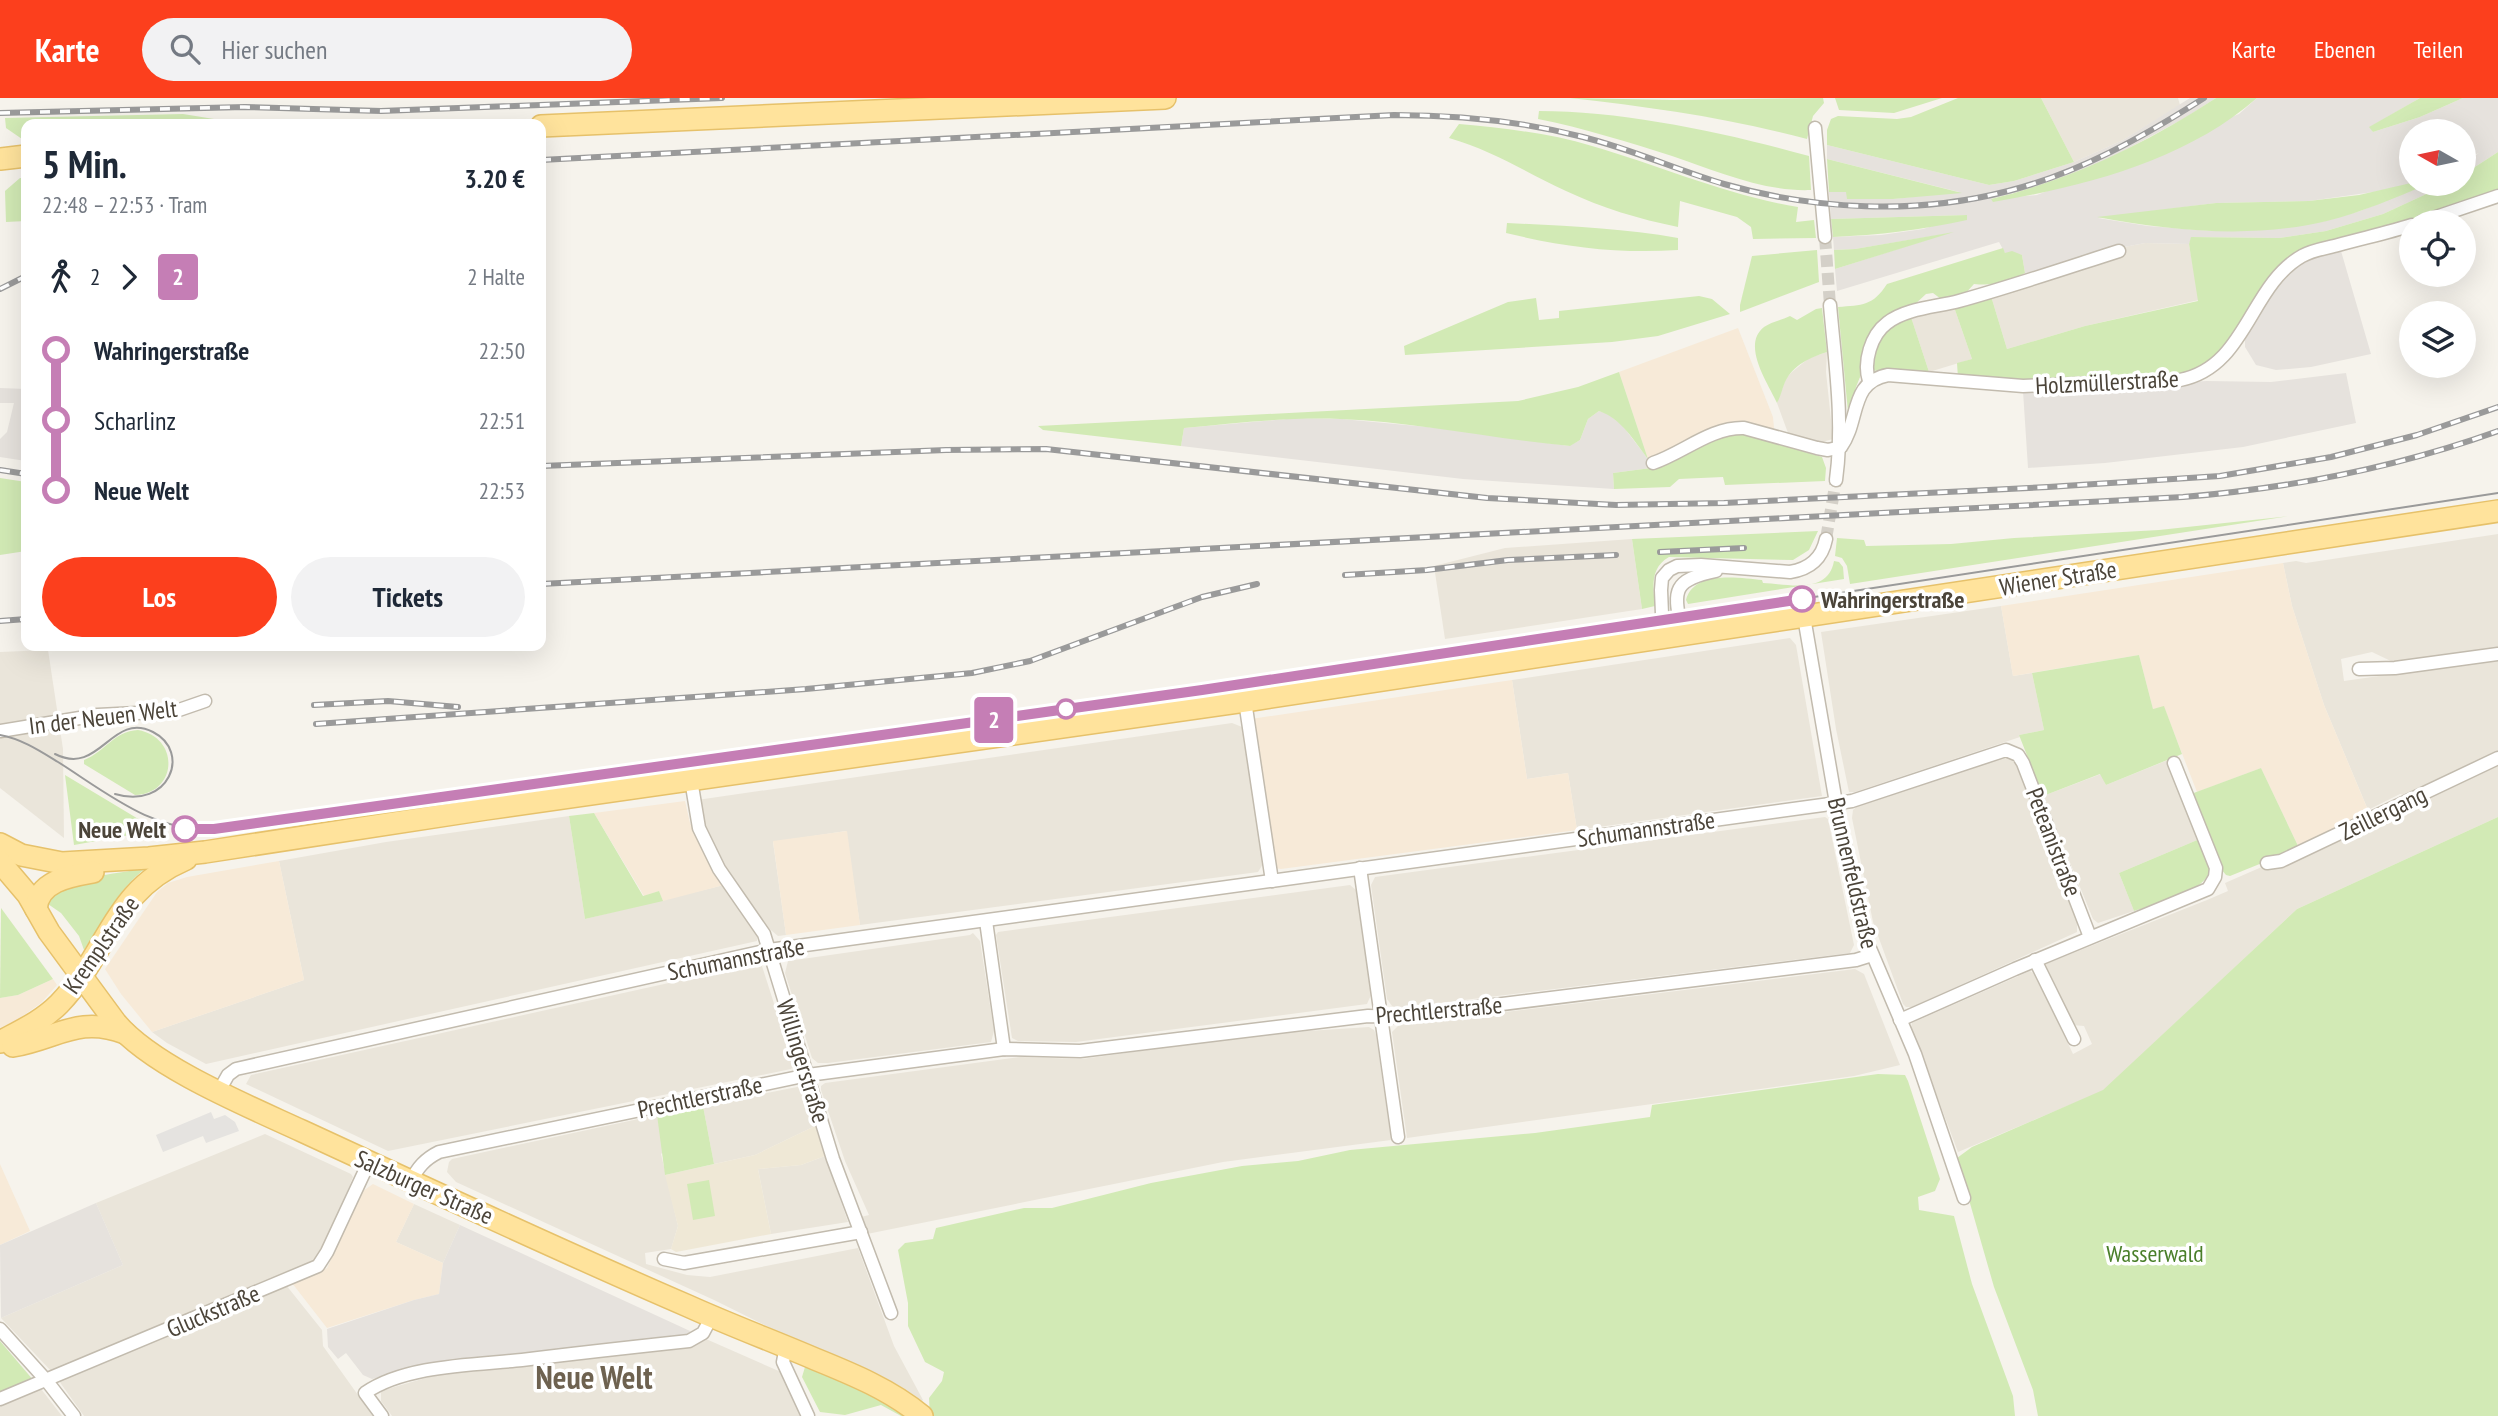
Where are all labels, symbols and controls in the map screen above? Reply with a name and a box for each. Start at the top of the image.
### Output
search box [142,18,632,81]
text: Karte [35,28,100,71]
icon: search [166,30,204,68]
text: Hier suchen [222,33,327,66]
text: Karte [2232,34,2276,65]
text: Ebenen [2314,34,2376,65]
text: Teilen [2414,34,2463,65]
north arrow [2399,119,2476,196]
map controls [2399,119,2476,378]
text: 5 Min. [42,139,127,188]
text: 3.20 € [464,162,525,195]
text: 22:48 – 22:53 · Tram [42,190,207,219]
button: locate [2399,210,2476,287]
icon: walk [42,258,80,296]
icon: forward [110,258,148,296]
text: 2 [172,261,184,292]
text: 2 [90,262,100,291]
text: 2 Halte [467,262,525,291]
button: layers [2399,301,2476,378]
text: Wahringerstraße [94,334,249,367]
text: 22:50 [479,336,525,365]
street label: Holzmüllerstraße [2034,363,2180,401]
text: Scharlinz [94,404,176,437]
text: 22:51 [479,406,525,435]
text: Neue Welt [94,474,189,507]
text: 22:53 [479,476,525,505]
street label: Wiener Straße [1997,553,2119,603]
button: Los [42,557,277,637]
button: Tickets [291,557,525,637]
place label: Wahringerstraße [1820,584,1965,615]
marker: Wahringerstraße [1789,586,1815,612]
street label: In der Neuen Welt [27,692,179,741]
line badge: 2 [971,697,1017,743]
unlabelled marker [1056,699,1076,719]
text: 2 [988,704,1000,735]
street label: Zeillergang [2334,779,2432,847]
street label: Peteanistraße [2019,783,2089,901]
street label: Brunnenfeldstraße [1821,794,1885,952]
street label: Schumannstraße [1575,804,1717,854]
place label: Neue Welt [78,814,166,845]
marker: Neue Welt [172,816,198,842]
street label: Kremplstraße [56,890,146,1000]
street label: Schumannstraße [665,931,807,987]
street label: Prechtlerstraße [1374,989,1504,1031]
street label: Willingerstraße [770,995,836,1127]
street label: Prechtlerstraße [635,1069,765,1125]
street label: Salzburger Straße [350,1143,498,1231]
park label: Wasserwald [2106,1238,2204,1269]
street label: Gluckstraße [162,1278,264,1344]
district label: Neue Welt [535,1356,653,1398]

